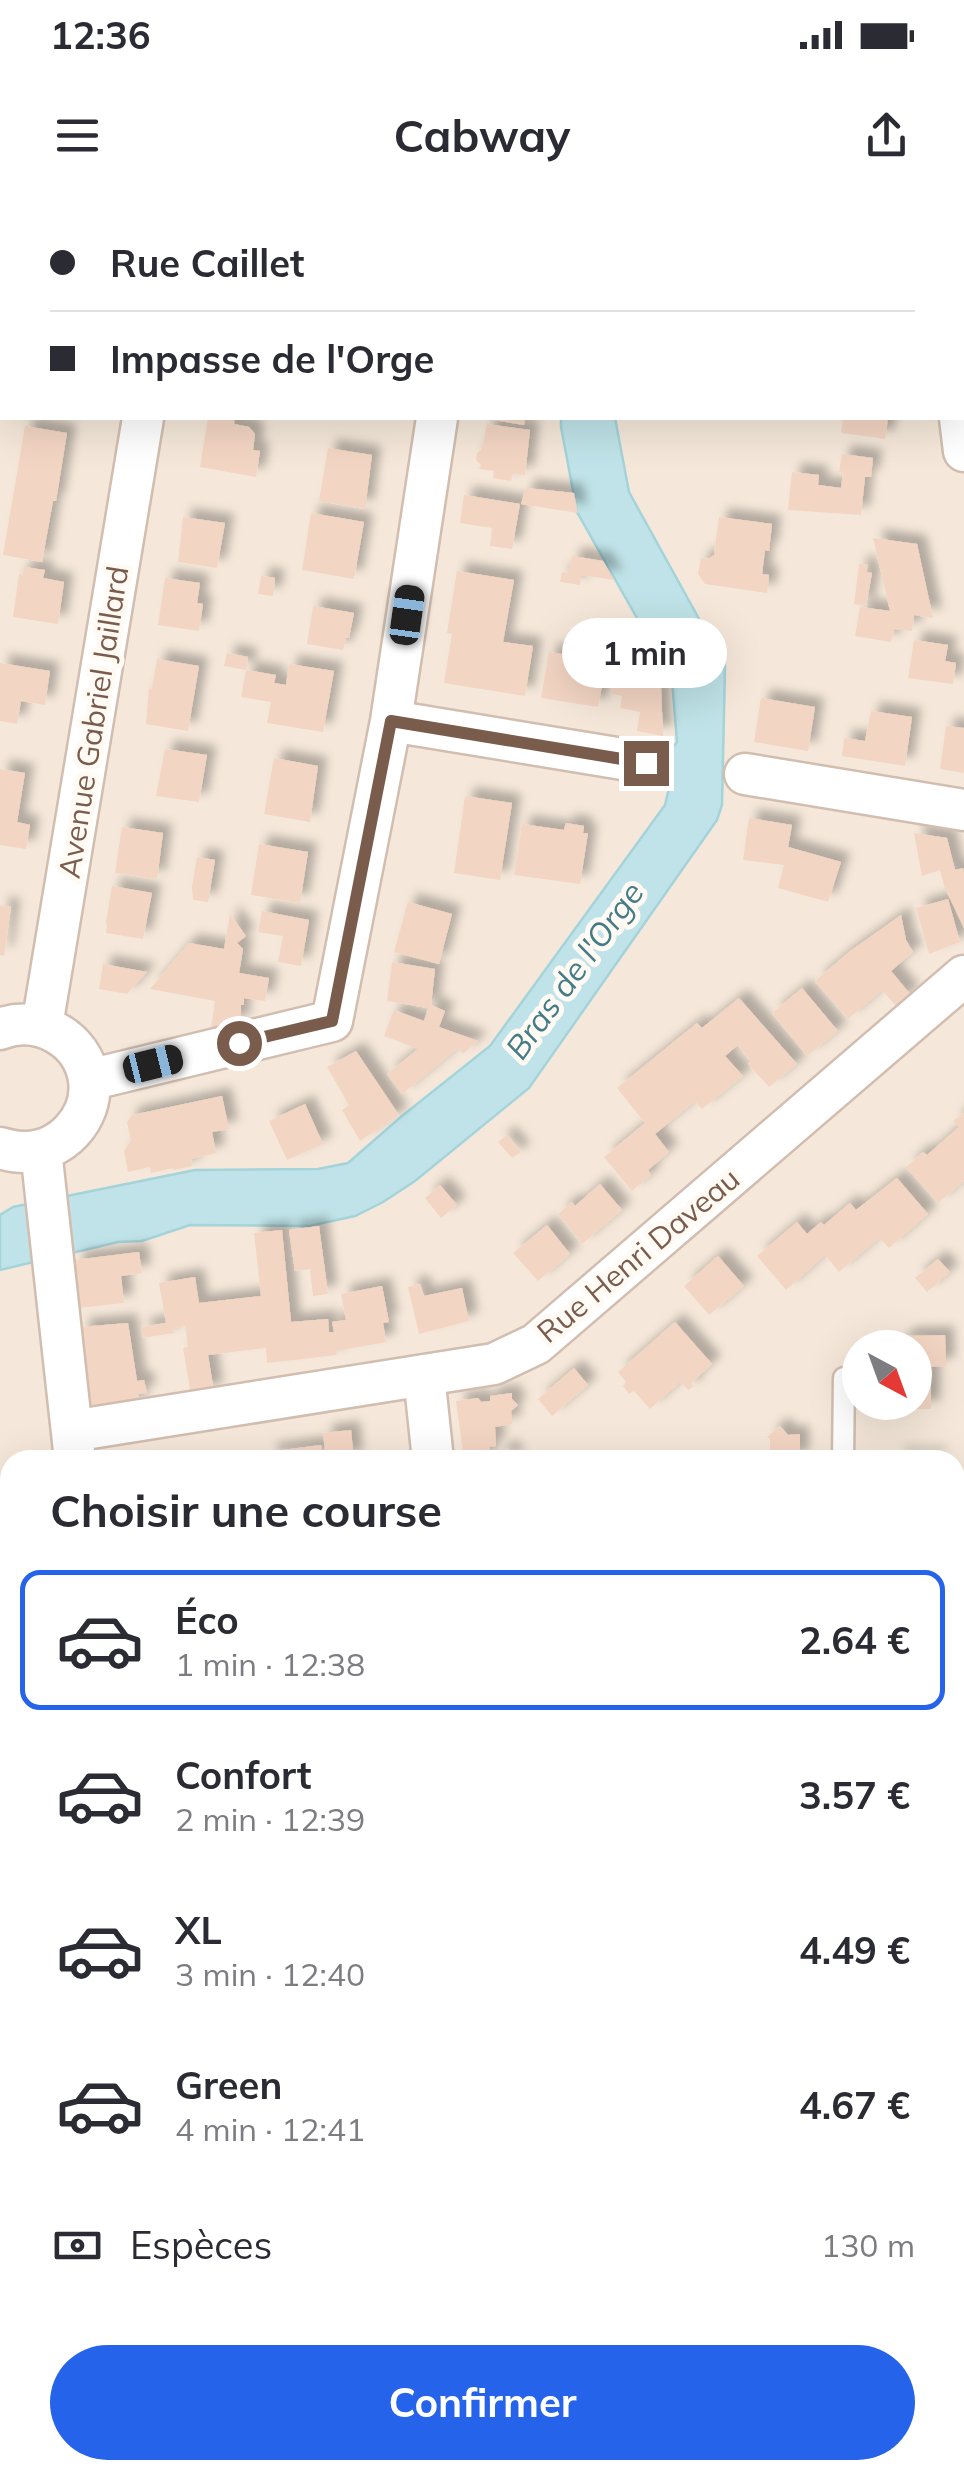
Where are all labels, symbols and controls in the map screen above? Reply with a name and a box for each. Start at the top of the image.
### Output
text: 12:36 [50,11,151,59]
text: Cabway [394,107,570,163]
icon: menu [50,108,105,163]
icon: share [859,108,914,163]
text: Rue Caillet [110,239,304,287]
text: Impasse de l'Orge [110,335,434,383]
street label: Avenue Gabriel Jaillard [50,563,136,881]
car [388,583,426,647]
callout: 1 min [564,618,728,688]
text: 1 min [602,633,687,673]
route end [624,741,669,786]
water label: Bras de l'Orge [496,874,652,1066]
route start [217,1021,262,1066]
car [120,1042,186,1086]
street label: Rue Henri Daveau [529,1159,747,1351]
north arrow [842,1330,932,1420]
map controls [842,1330,932,1420]
text: Choisir une course [50,1482,442,1538]
icon: car [55,1595,145,1685]
text: Éco [175,1596,239,1644]
text: 2.64 € [799,1616,910,1664]
text: 1 min · 12:38 [175,1644,365,1684]
icon: car [55,1750,145,1840]
text: Confort [175,1751,312,1799]
text: 3.57 € [799,1771,910,1819]
text: 2 min · 12:39 [175,1799,365,1839]
icon: car [55,1905,145,1995]
text: XL [175,1906,222,1954]
text: 4.49 € [799,1926,910,1974]
text: 3 min · 12:40 [175,1954,365,1994]
icon: car [55,2060,145,2150]
text: Green [175,2061,282,2109]
text: 4.67 € [799,2081,910,2129]
text: 4 min · 12:41 [175,2109,365,2149]
icon: cash [50,2218,105,2273]
text: Espèces [130,2221,272,2269]
text: 130 m [821,2225,915,2265]
button: Confirmer [50,2345,915,2460]

